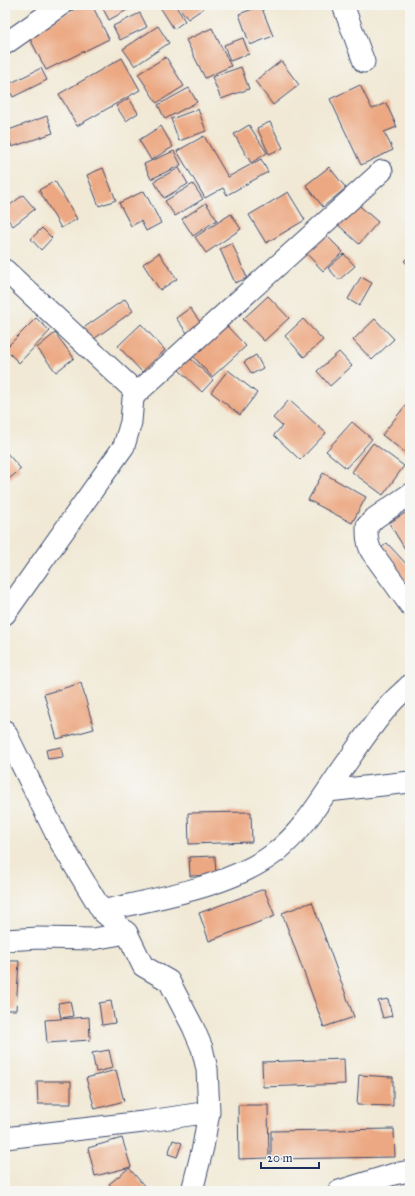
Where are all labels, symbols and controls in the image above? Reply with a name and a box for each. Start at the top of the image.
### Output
scale bar [261,1144,319,1170]
text: 20 m [267,1151,293,1165]

